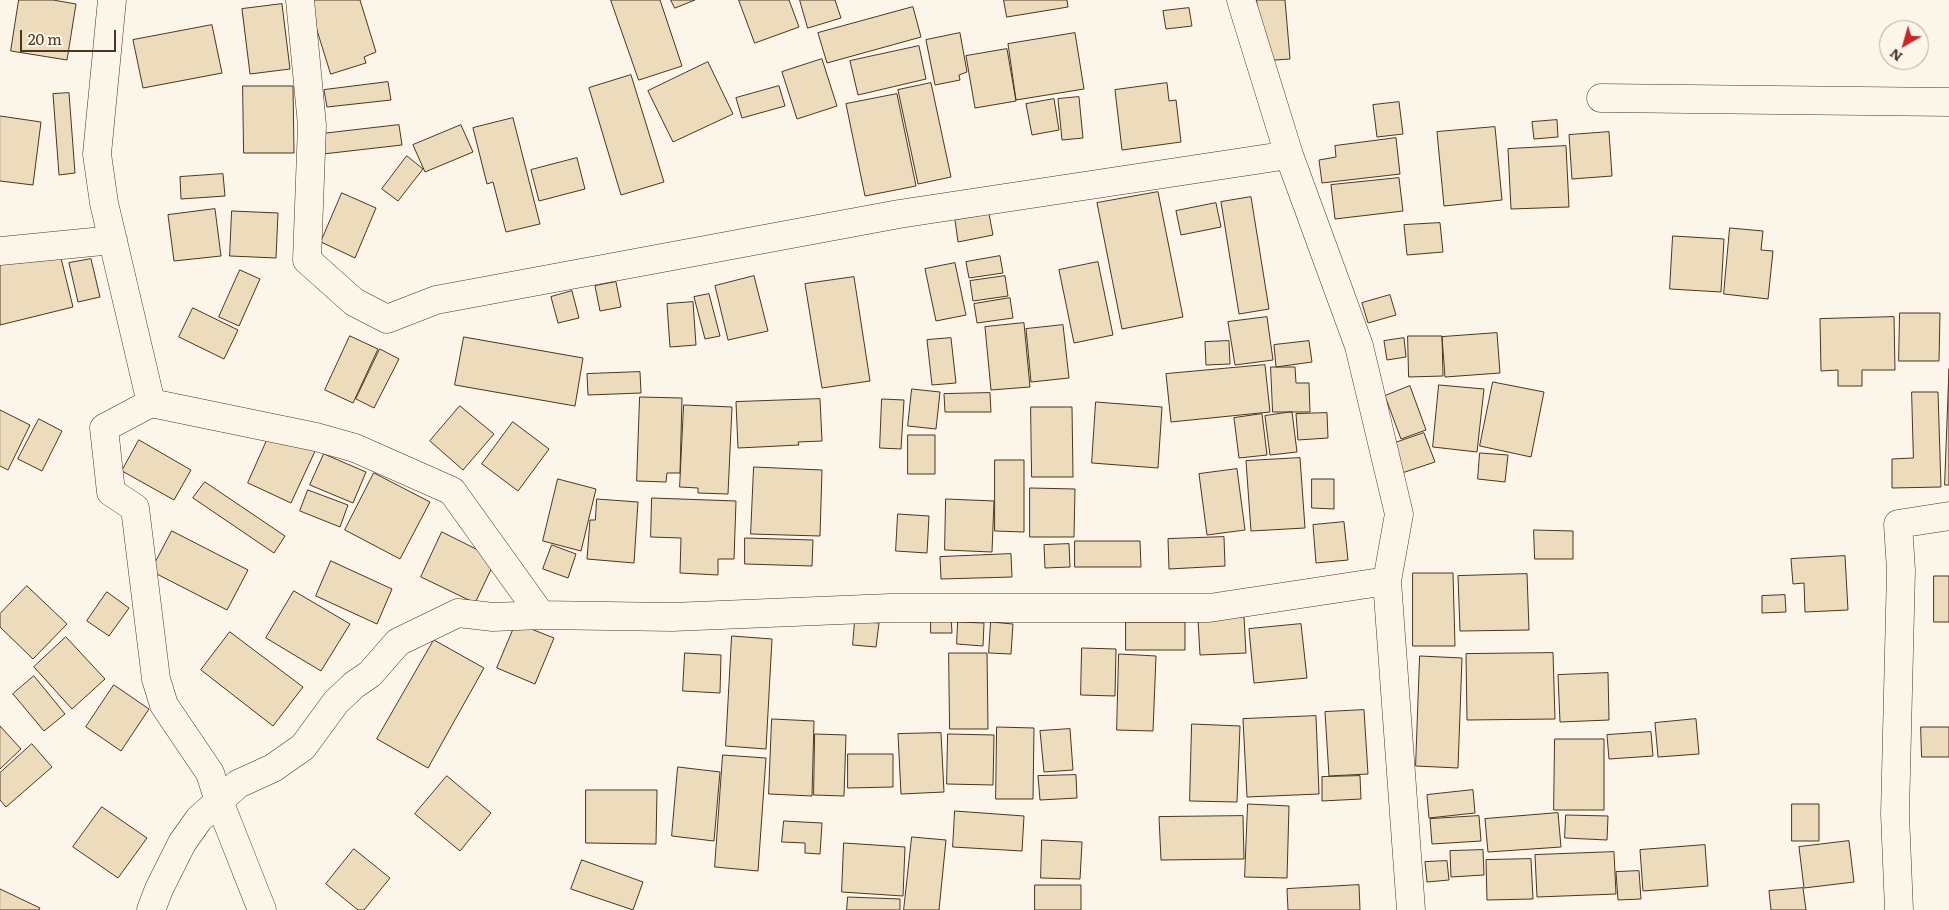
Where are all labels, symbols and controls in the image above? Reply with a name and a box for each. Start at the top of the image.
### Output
scale bar [22,20,119,52]
north arrow [1879,20,1929,70]
text: 20 m [28,27,62,50]
text: N [1885,45,1906,68]

